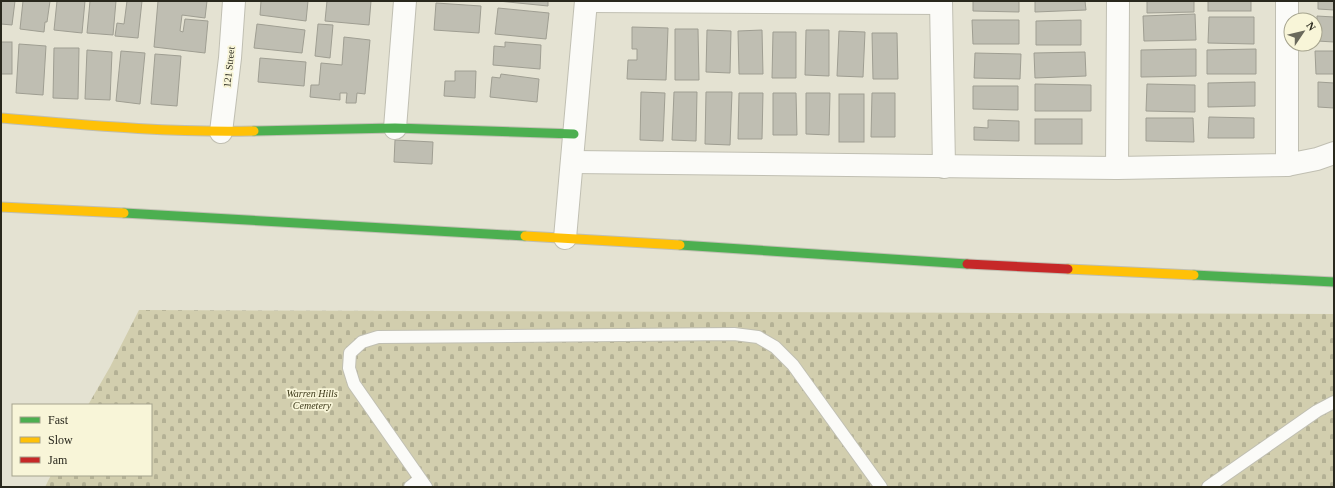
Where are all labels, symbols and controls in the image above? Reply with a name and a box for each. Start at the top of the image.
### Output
north arrow [1283,12,1323,52]
text: N [1304,20,1318,33]
street label: 121 Street [221,46,237,88]
park label: Warren Hills Cemetery [286,388,338,411]
legend [12,404,152,476]
text: Fast [48,413,69,427]
text: Slow [48,433,73,447]
text: Jam [48,453,68,467]

